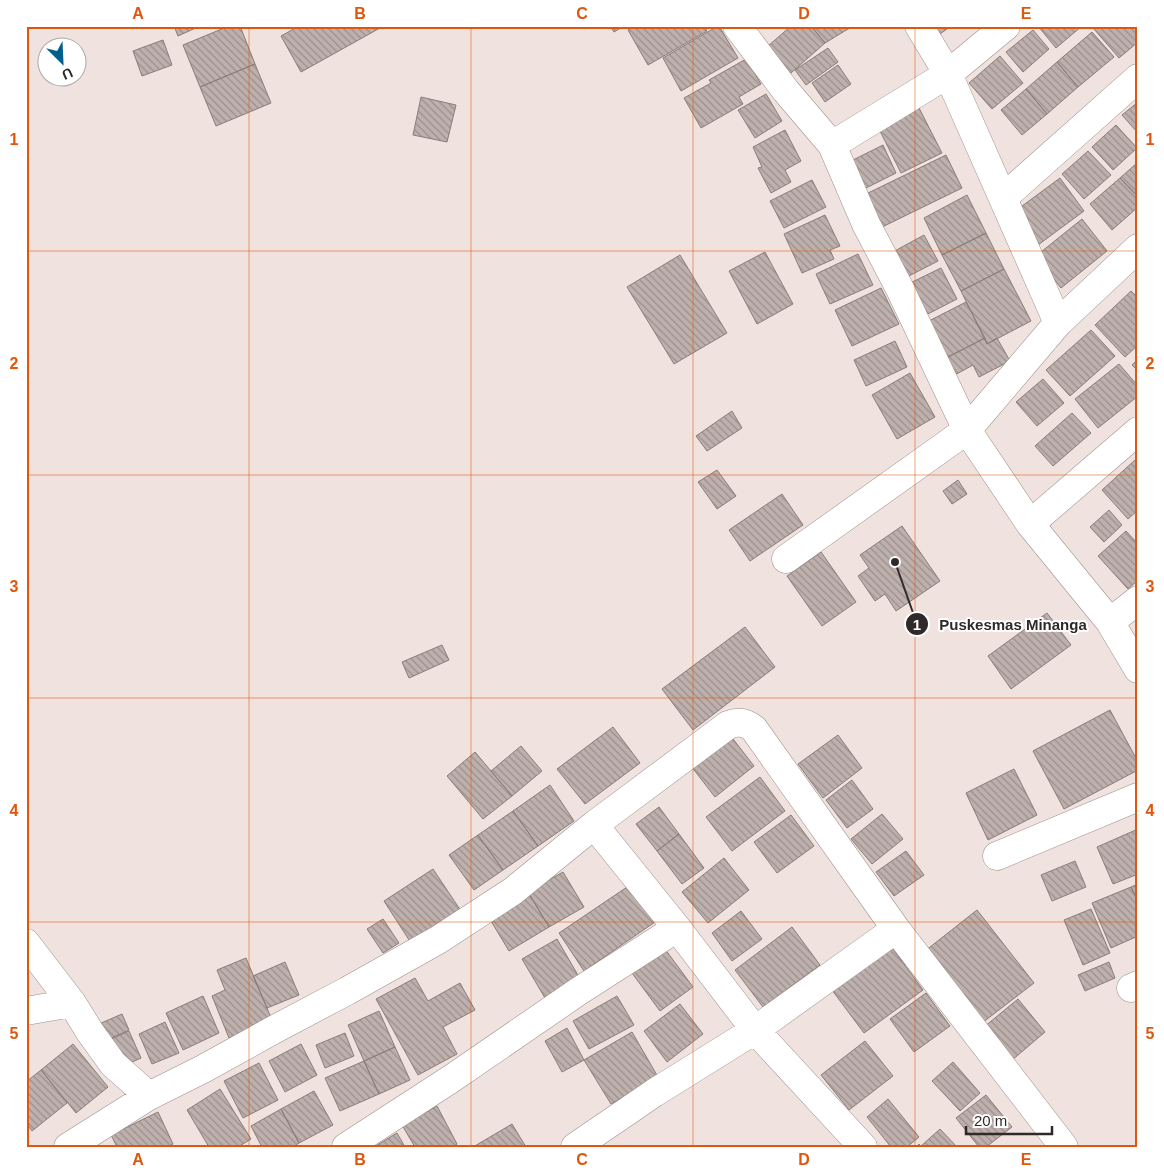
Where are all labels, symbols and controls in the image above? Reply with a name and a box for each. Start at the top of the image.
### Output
text: A [132,5,144,22]
text: B [354,5,366,22]
text: C [576,5,588,22]
text: D [798,5,810,22]
text: E [1021,5,1032,22]
north arrow [38,38,88,88]
text: U [59,65,75,83]
text: 1 [10,131,19,148]
text: 1 [1146,131,1155,148]
text: 2 [10,355,19,372]
text: 2 [1146,355,1155,372]
text: 3 [10,578,19,595]
text: 3 [1146,578,1155,595]
callout: Puskesmas Minanga [904,609,1097,639]
text: 1 [913,616,921,633]
text: Puskesmas Minanga [939,616,1087,633]
text: 4 [10,802,19,819]
text: 4 [1146,802,1155,819]
text: 5 [10,1025,19,1042]
text: 5 [1146,1025,1155,1042]
scale bar [966,1103,1053,1135]
text: 20 m [974,1112,1007,1129]
text: A [132,1151,144,1168]
text: B [354,1151,366,1168]
text: C [576,1151,588,1168]
text: D [798,1151,810,1168]
text: E [1021,1151,1032,1168]

